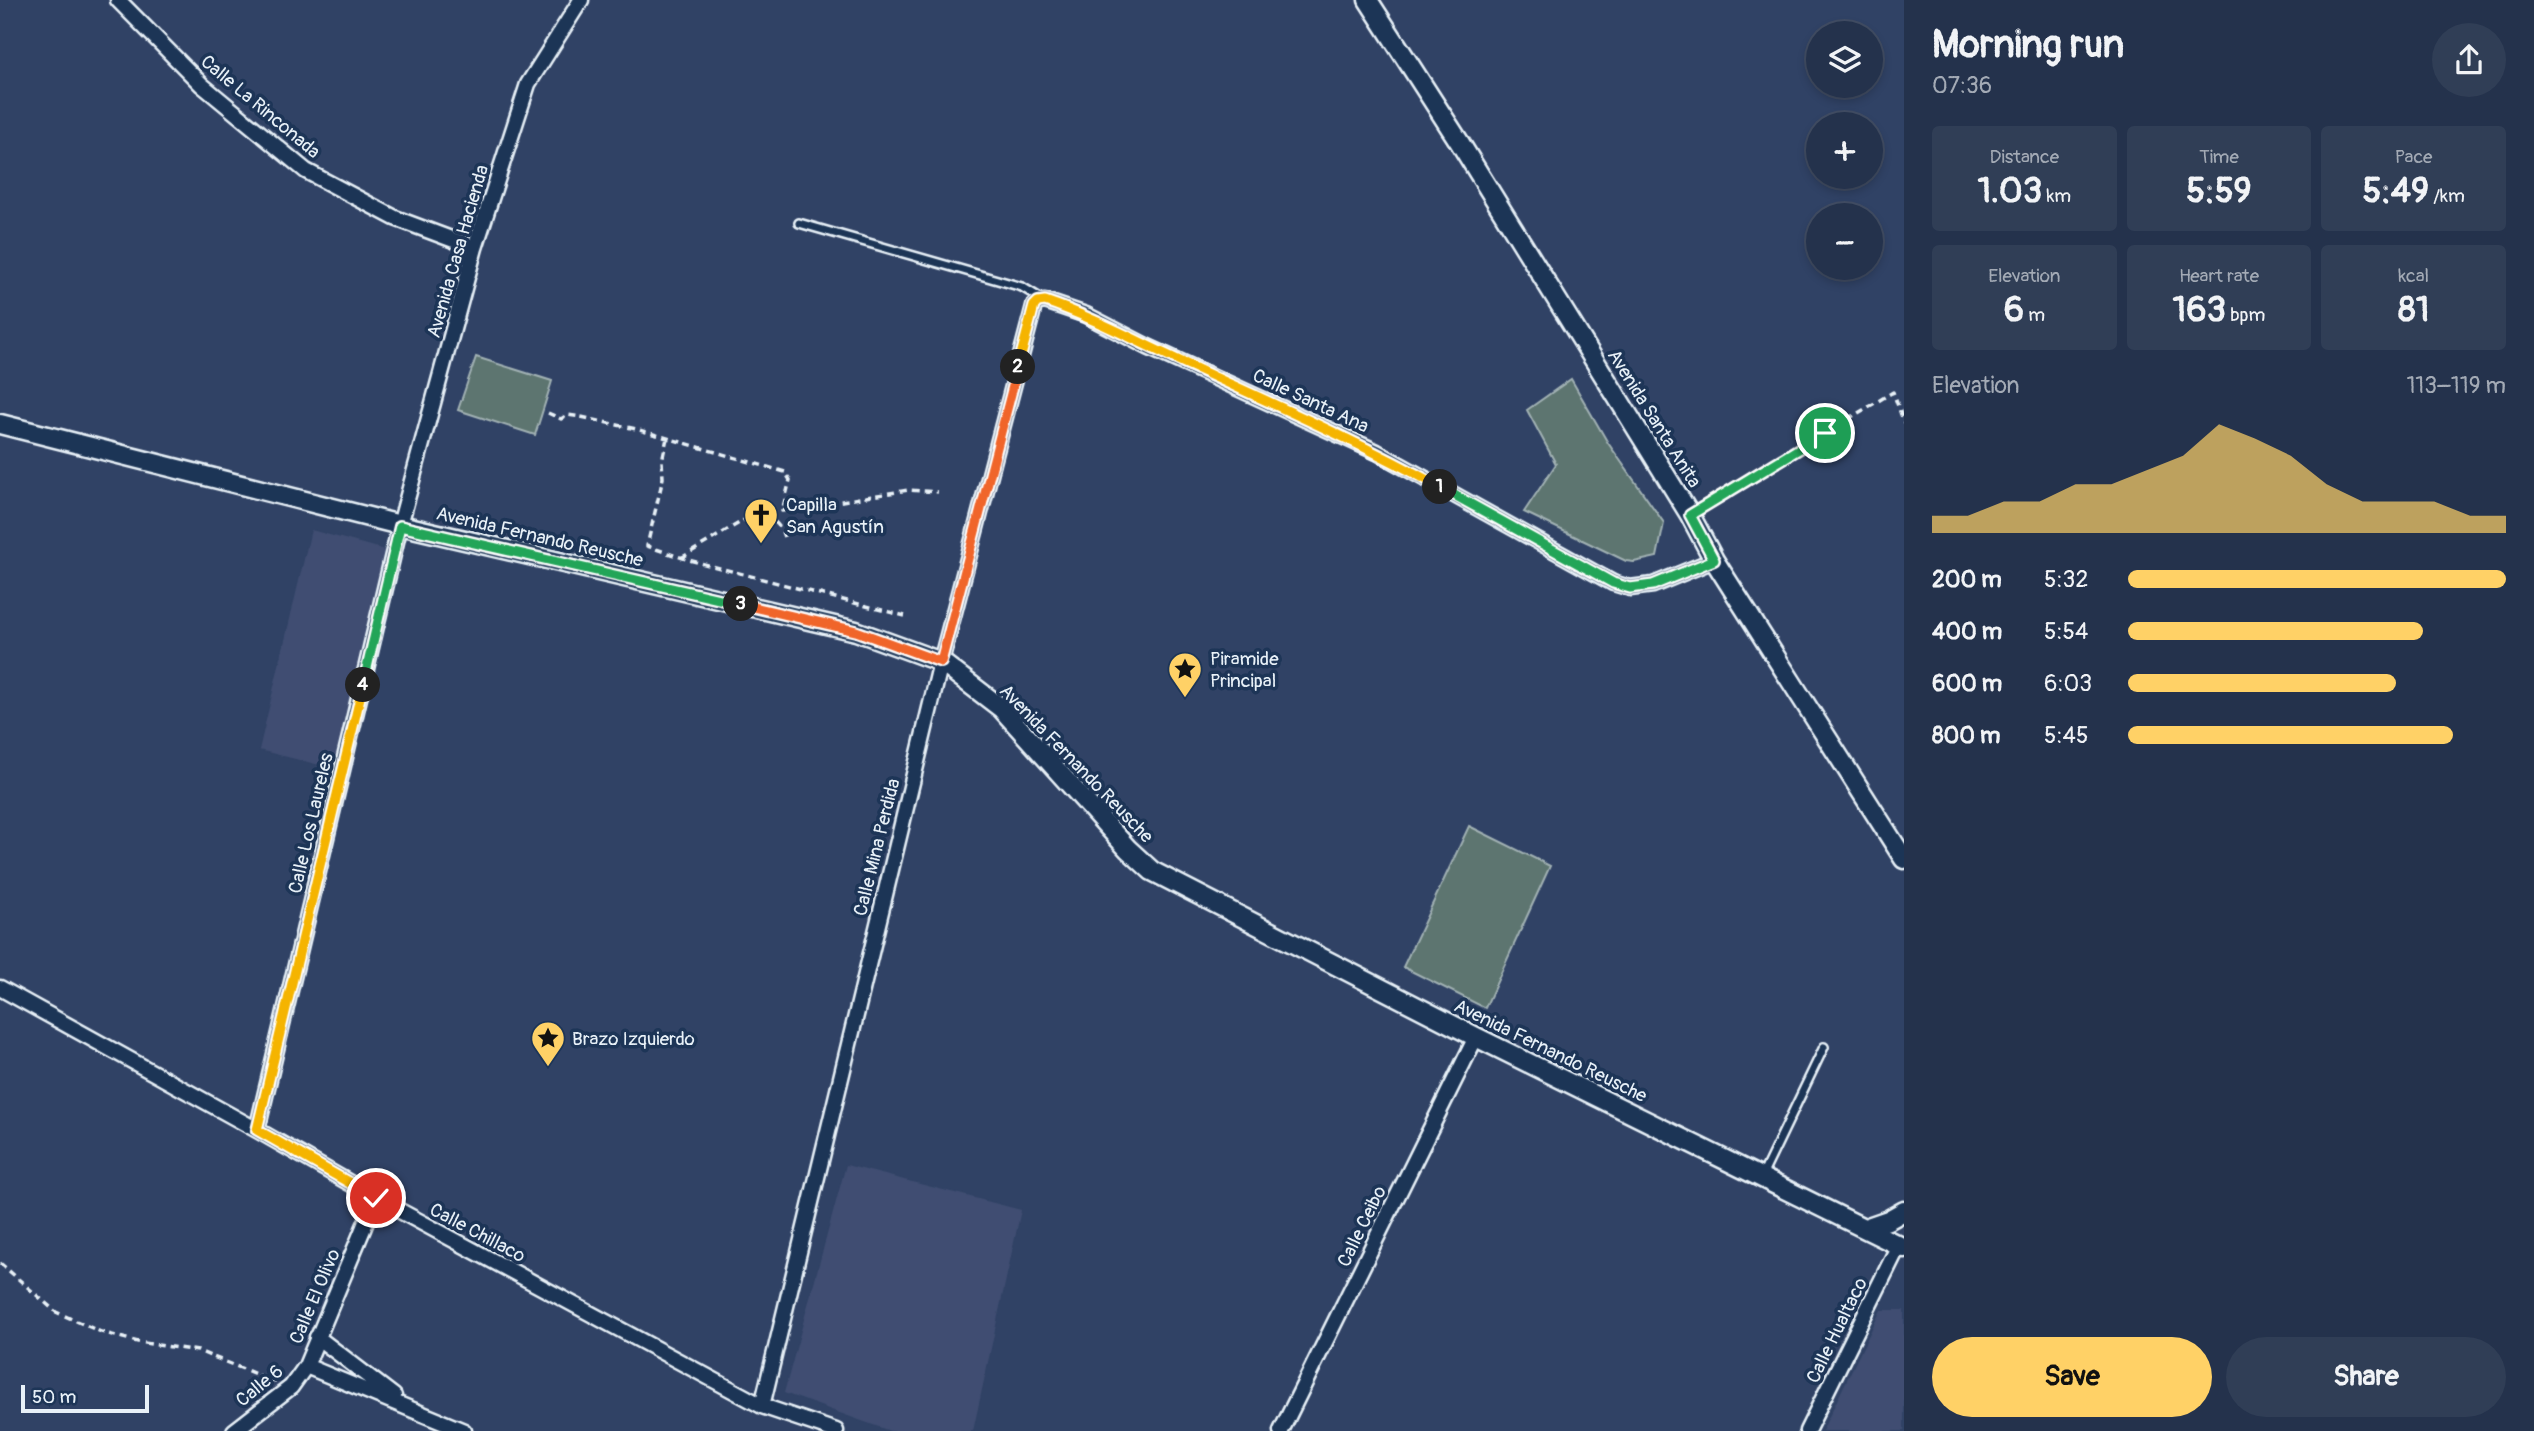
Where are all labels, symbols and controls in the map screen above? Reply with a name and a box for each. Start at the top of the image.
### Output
map controls [1806,21,1883,280]
button: layers [1806,21,1883,98]
text: Morning run [1932,21,2124,69]
button: share [2432,23,2506,97]
street label: Calle La Rinconada [196,50,325,164]
text: 07:36 [1932,71,1992,100]
button: + [1806,112,1883,189]
text: Distance [1990,145,2059,169]
text: Time [2199,145,2239,169]
text: Pace [2395,145,2432,169]
street label: Avenida Casa Hacienda [422,162,494,341]
text: 1.03 [1977,169,2042,213]
text: 5:59 [2186,169,2252,213]
text: 5:49 [2362,169,2429,213]
text: km [2042,184,2071,208]
text: /km [2429,184,2465,208]
button: − [1806,203,1883,280]
text: Elevation [1988,264,2061,288]
text: Heart rate [2179,264,2259,288]
text: kcal [2398,264,2429,288]
text: 6 [2004,288,2024,332]
text: 163 [2173,288,2226,332]
text: 81 [2398,288,2429,332]
text: m [2024,303,2045,327]
text: bpm [2226,303,2265,327]
street label: Avenida Santa Anita [1602,345,1706,492]
pin: 2 [1000,350,1036,384]
text: 2 [1012,354,1023,378]
street label: Calle Santa Ana [1249,364,1373,438]
text: Elevation [1932,371,2020,400]
text: 113–119 m [2406,371,2506,400]
pin [1795,403,1855,463]
icon: arrive [1806,414,1844,452]
pin: 1 [1422,470,1458,504]
text: 1 [1436,474,1443,498]
place label: Capilla San Agustín [786,493,884,539]
church icon: Capilla San Agustín [742,496,780,545]
street label: Avenida Fernando Reusche [434,501,646,573]
text: 200 m [1932,565,2002,594]
text: 5:32 [2044,565,2088,594]
pin: 3 [724,586,758,622]
text: 3 [735,591,746,615]
text: 400 m [1932,617,2002,646]
text: 5:54 [2044,617,2088,646]
place label: Piramide Principal [1210,647,1279,693]
place icon: Piramide Principal [1166,650,1204,699]
pin: 4 [346,668,380,702]
text: 600 m [1932,669,2002,698]
text: 6:03 [2044,669,2092,698]
text: 4 [357,672,368,696]
street label: Avenida Fernando Reusche [994,679,1159,849]
text: 800 m [1932,721,2000,750]
text: 5:45 [2044,721,2088,750]
street label: Calle Los Laureles [283,750,339,896]
street label: Calle Mina Perdida [848,776,906,918]
street label: Avenida Fernando Reusche [1450,994,1651,1108]
place icon: Brazo Izquierdo [529,1019,567,1068]
place label: Brazo Izquierdo [572,1027,695,1051]
pin [346,1168,406,1228]
icon: check [357,1179,395,1217]
street label: Calle Ceibo [1332,1182,1392,1271]
street label: Calle Chillaco [426,1198,530,1268]
street label: Calle El Olivo [284,1245,346,1348]
street label: Calle Hualtaco [1801,1274,1873,1387]
button: Save [1932,1337,2212,1417]
button: Share [2226,1337,2506,1417]
street label: Calle 6 [231,1359,288,1412]
scale bar [21,1382,149,1414]
text: 50 m [32,1385,76,1409]

